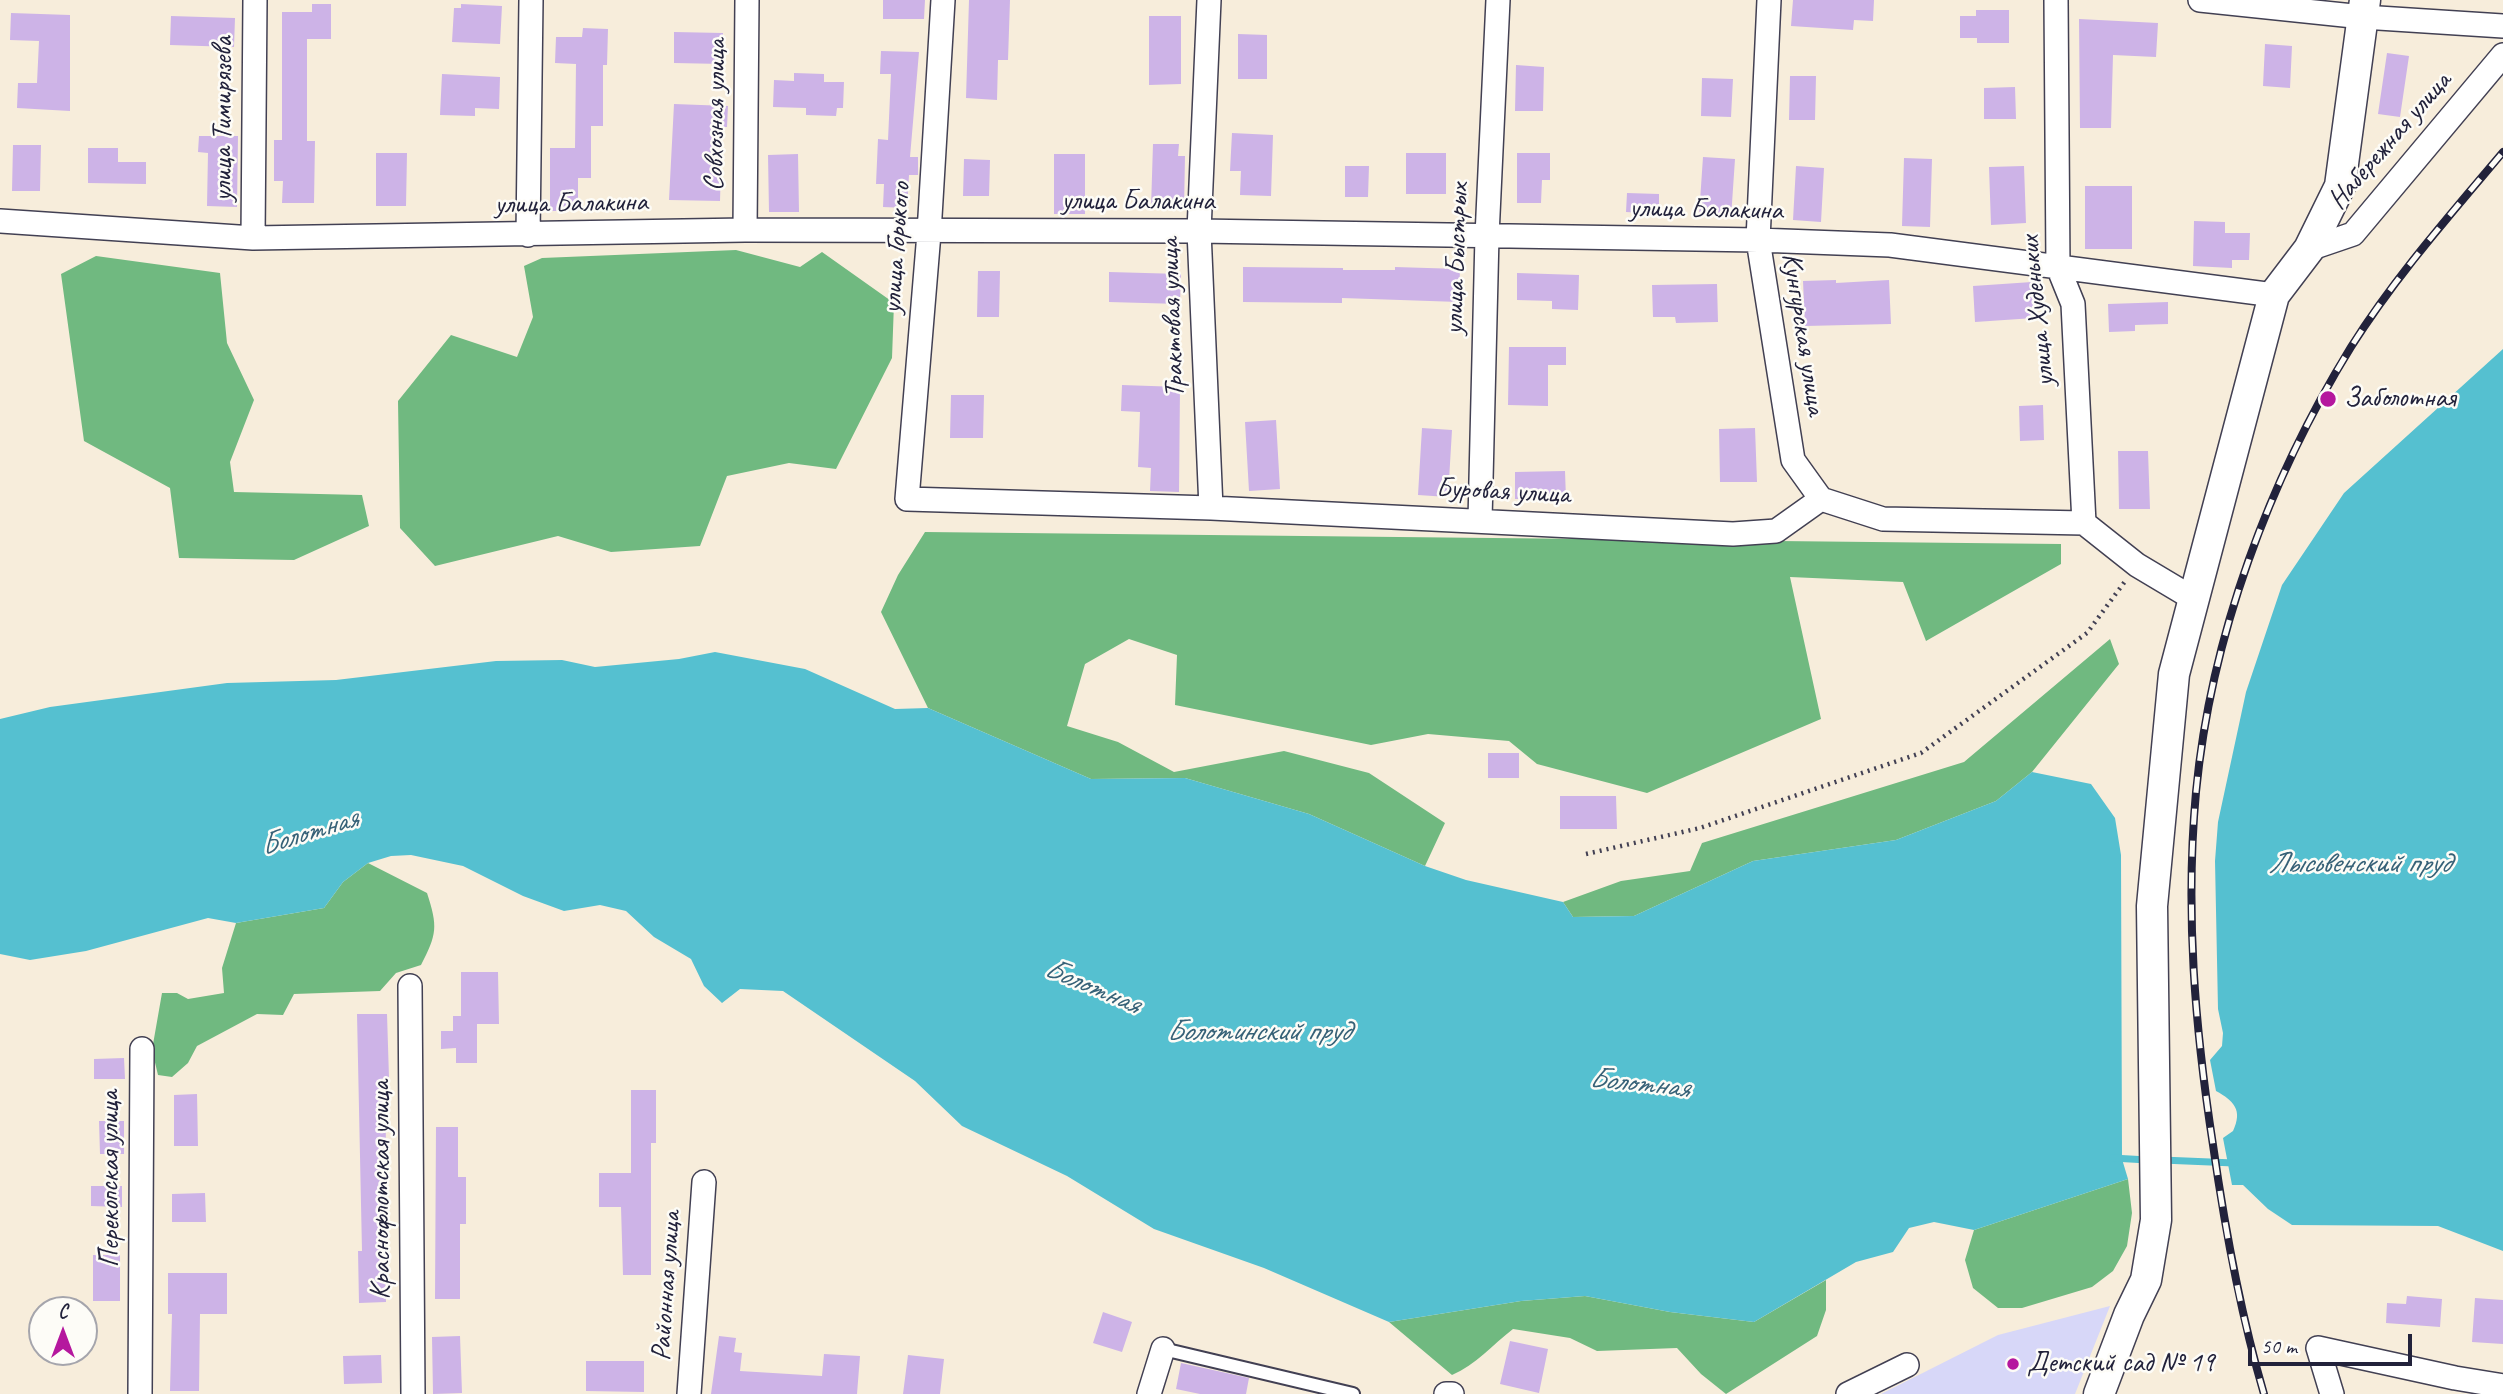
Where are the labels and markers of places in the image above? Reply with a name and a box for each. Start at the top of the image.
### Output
place label: Заболотная [2344,382,2456,416]
marker: Заболотная [2318,389,2338,409]
place label: Детский сад № 19 [2027,1347,2214,1381]
marker: Детский сад № 19 [2005,1356,2021,1372]

